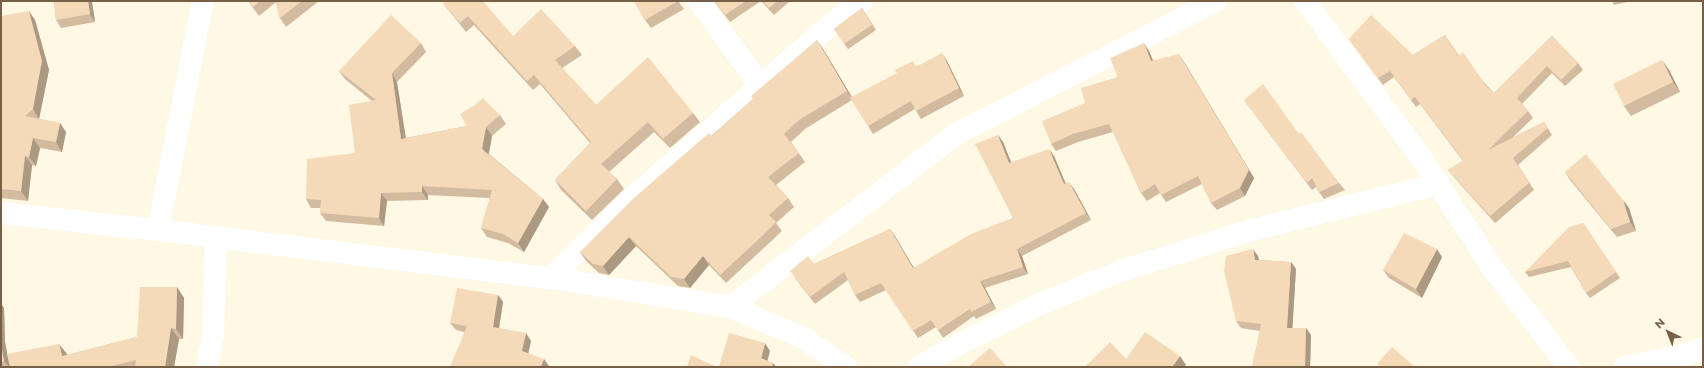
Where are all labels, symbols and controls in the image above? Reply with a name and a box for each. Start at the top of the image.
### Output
north arrow [1648,312,1688,352]
text: N [1652,315,1668,331]

